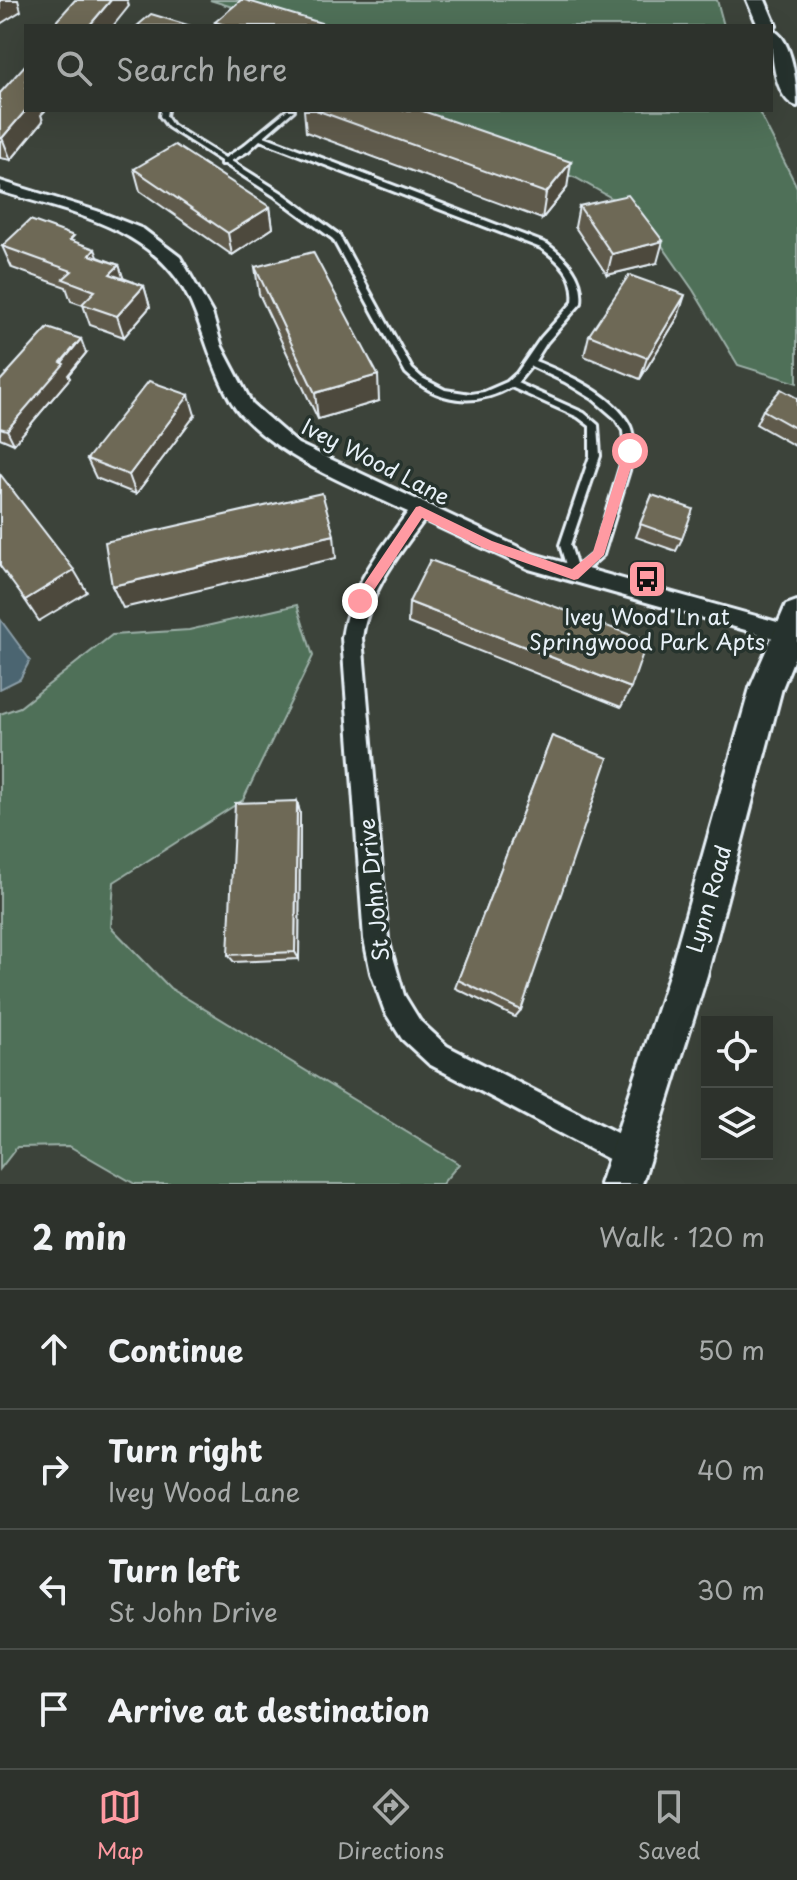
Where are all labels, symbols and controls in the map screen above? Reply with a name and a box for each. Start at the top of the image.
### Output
search box [24,24,773,112]
icon: search [52,46,96,90]
text: Search here [116,46,288,91]
street label: Ivey Wood Lane [297,409,457,512]
route start [612,433,648,469]
bus stop icon: Ivey Wood Ln at Springwood Park Apts [626,558,668,600]
route end [342,583,378,619]
place label: Ivey Wood Ln at Springwood Park Apts [529,599,765,657]
street label: St John Drive [349,817,396,963]
street label: Lynn Road [676,841,739,956]
map controls [701,1016,773,1160]
button: locate [701,1016,773,1088]
button: layers [701,1088,773,1160]
text: 2 min [32,1210,127,1262]
text: Walk · 120 m [599,1217,765,1256]
icon: ahead [32,1327,76,1371]
text: Continue [108,1327,243,1372]
text: 50 m [698,1330,765,1369]
text: Turn right [108,1427,263,1472]
icon: right [32,1447,76,1491]
text: 40 m [697,1450,765,1489]
text: Ivey Wood Lane [108,1472,300,1511]
text: Turn left [108,1547,240,1592]
icon: left [32,1567,76,1611]
text: 30 m [697,1570,765,1609]
text: St John Drive [108,1592,278,1631]
icon: arrive [32,1687,76,1731]
text: Arrive at destination [108,1687,430,1732]
tab: Map [97,1785,144,1866]
tab: Directions [337,1785,444,1866]
tab: Saved [638,1785,700,1866]

